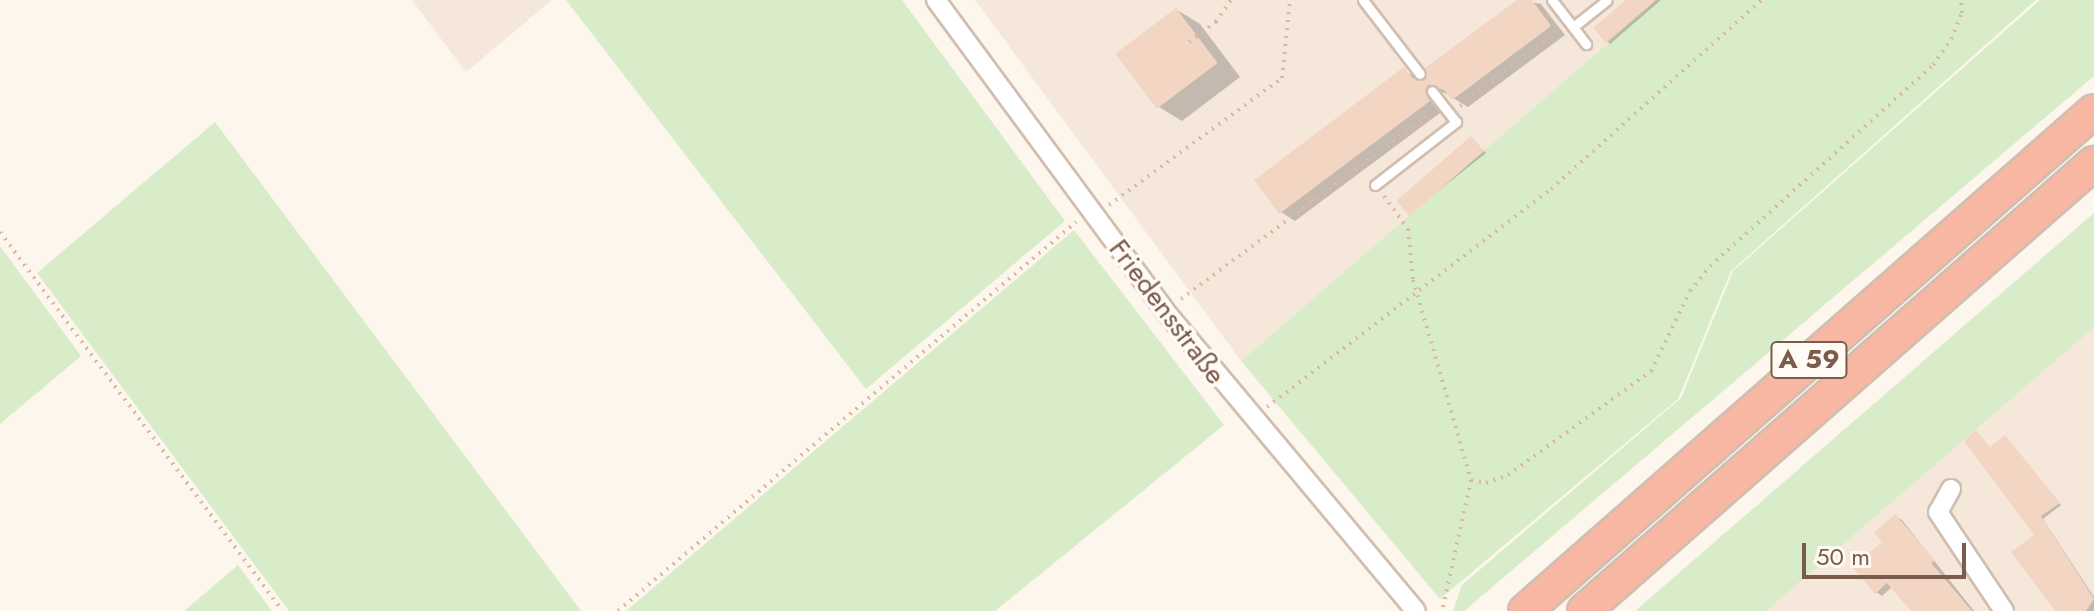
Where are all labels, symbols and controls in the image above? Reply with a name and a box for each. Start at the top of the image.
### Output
street label: Friedensstraße [1102,233,1232,391]
road number: A 59 [1769,338,1849,382]
scale bar [1806,527,1970,577]
text: 50 m [1816,539,1870,574]

